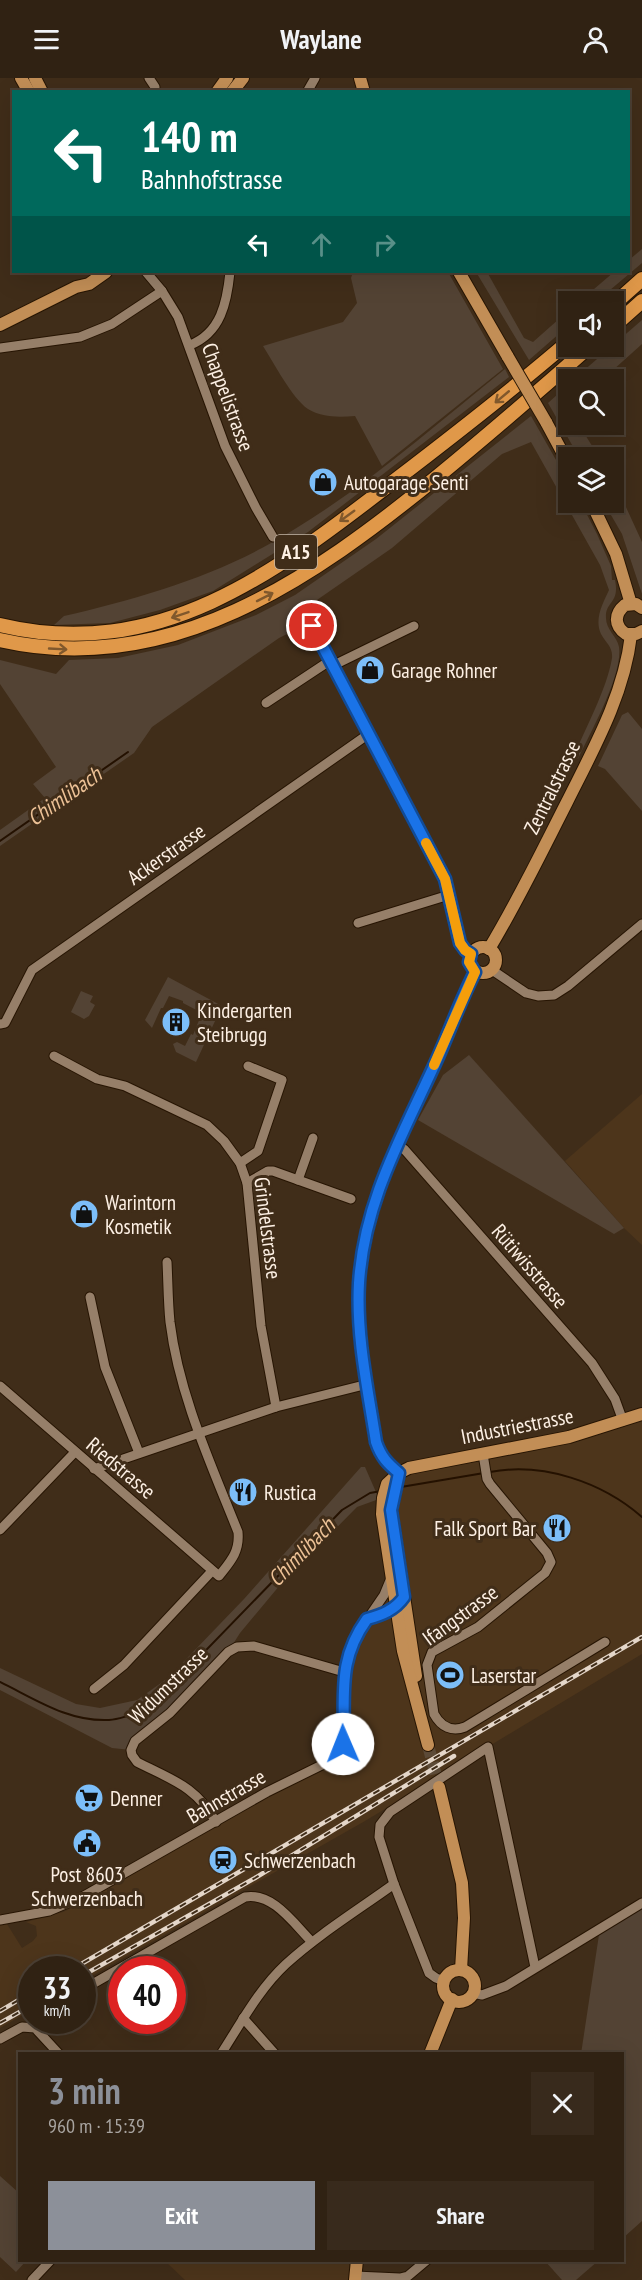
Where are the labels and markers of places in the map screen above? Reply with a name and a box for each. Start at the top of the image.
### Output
shop icon: Autogarage Senti [307,466,339,498]
place label: Autogarage Senti [344,469,469,496]
pin [286,600,337,651]
shop icon: Garage Rohner [354,654,386,686]
place label: Garage Rohner [391,657,498,684]
place label: Kindergarten Steibrugg [197,997,292,1048]
building icon: Kindergarten Steibrugg [160,1006,192,1038]
place label: Warintorn Kosmetik [105,1189,176,1240]
shop icon: Warintorn Kosmetik [68,1198,100,1230]
restaurant icon: Rustica [227,1476,259,1508]
place label: Rustica [264,1479,317,1506]
restaurant icon: Falk Sport Bar [541,1512,573,1544]
place label: Falk Sport Bar [434,1515,536,1542]
sports icon: Laserstar [434,1659,466,1691]
place label: Laserstar [471,1662,537,1689]
supermarket icon: Denner [73,1782,105,1814]
place label: Denner [110,1785,163,1812]
public building icon: Post 8603 Schwerzenbach [71,1827,103,1859]
station icon: Schwerzenbach [207,1844,239,1876]
place label: Schwerzenbach [244,1847,356,1874]
place label: Post 8603 Schwerzenbach [31,1861,143,1912]

